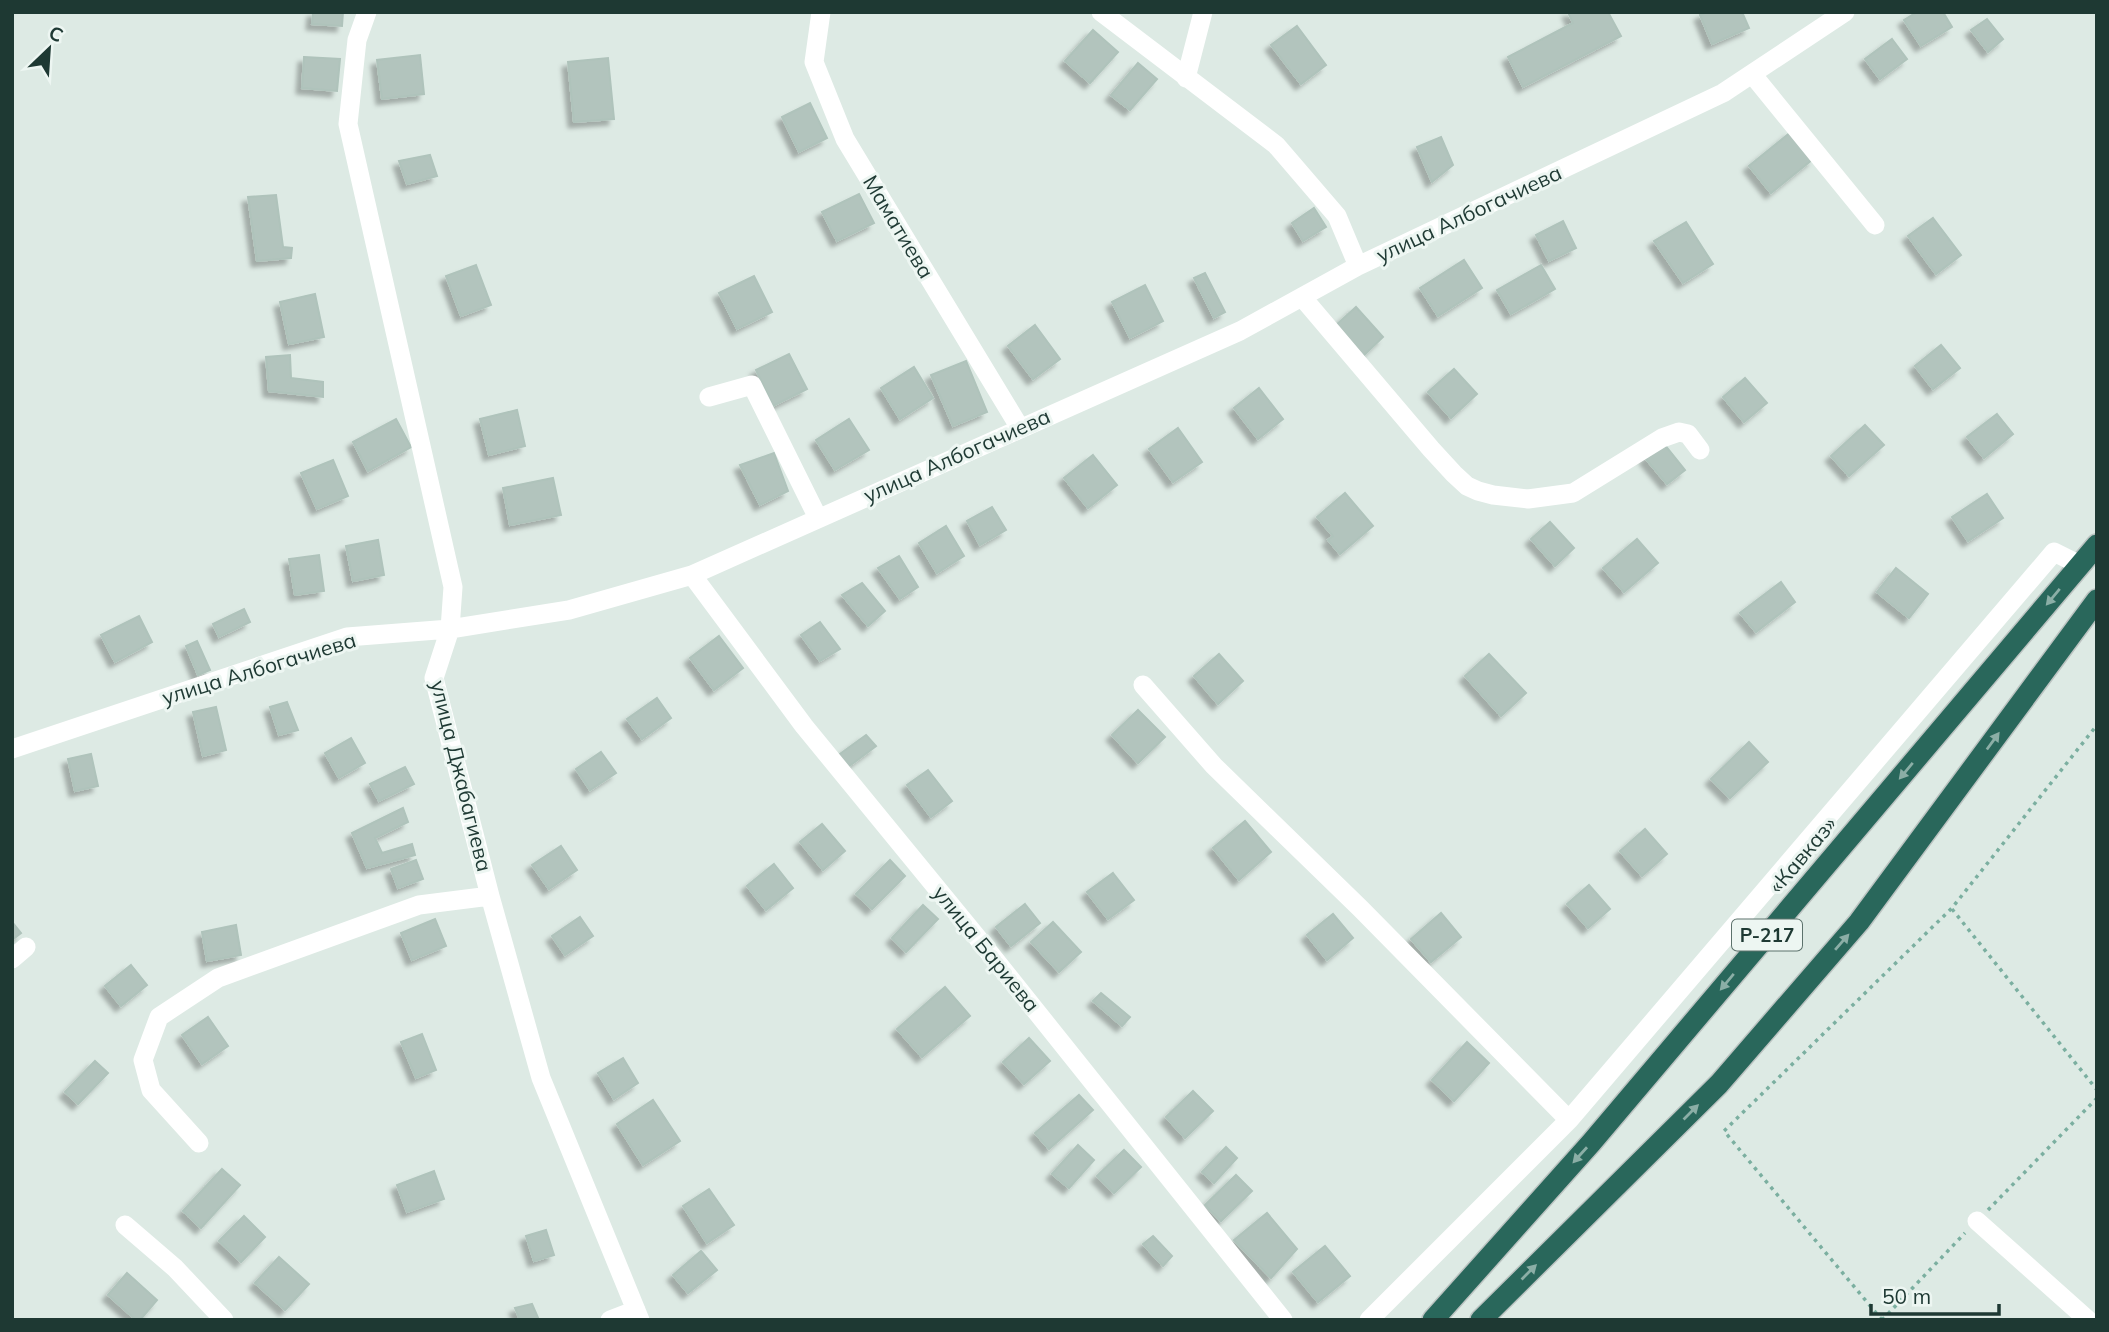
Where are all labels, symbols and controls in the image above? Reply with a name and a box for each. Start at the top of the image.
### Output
north arrow [14,14,84,84]
text: С [45,20,67,47]
street label: улица Албогачиева [1372,159,1565,267]
street label: Маматиева [858,170,940,283]
street label: улица Албогачиева [859,402,1054,508]
one-way arrow [2046,589,2061,606]
street label: улица Албогачиева [159,626,359,710]
street label: улица Джабагиева [426,677,498,874]
one-way arrow [1986,732,2001,750]
one-way arrow [1898,762,1914,780]
street label: «Кавказ» [1763,811,1842,898]
street label: улица Бариева [928,880,1046,1017]
road number: Р-217 [1732,920,1802,951]
one-way arrow [1834,933,1850,951]
one-way arrow [1719,973,1735,991]
one-way arrow [1682,1103,1699,1120]
one-way arrow [1572,1146,1588,1164]
one-way arrow [1520,1264,1537,1280]
scale bar [1871,1272,1999,1316]
text: 50 m [1882,1283,1931,1309]

